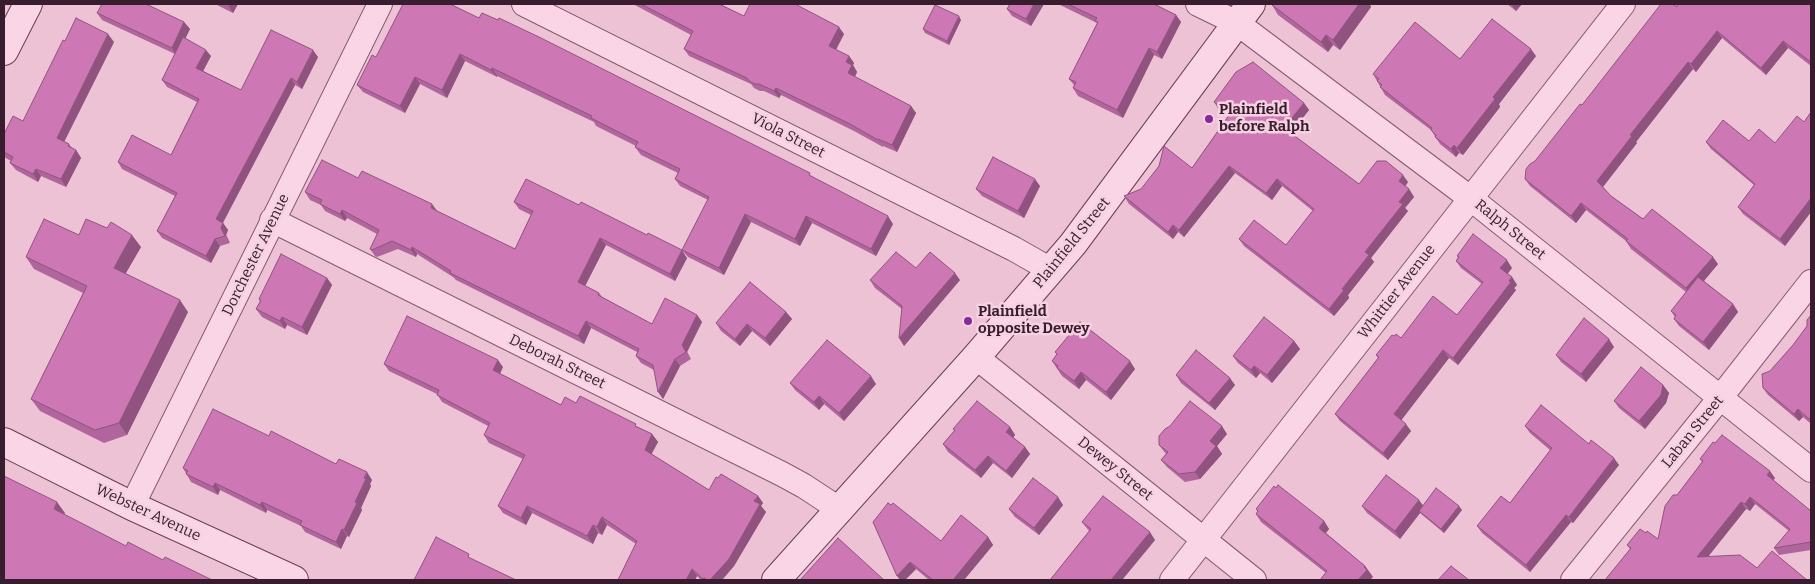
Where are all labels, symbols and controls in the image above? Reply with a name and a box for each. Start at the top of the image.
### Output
place label: Plainfield before Ralph [1219,101,1309,136]
street label: Viola Street [748,110,828,162]
marker: Plainfield before Ralph [1203,113,1215,125]
street label: Dorchester Avenue [219,191,293,319]
street label: Plainfield Street [1030,194,1114,292]
street label: Ralph Street [1471,196,1549,264]
street label: Whittier Avenue [1355,241,1439,343]
place label: Plainfield opposite Dewey [978,303,1090,338]
marker: Plainfield opposite Dewey [962,315,974,327]
street label: Deborah Street [506,331,608,393]
street label: Laban Street [1658,392,1728,472]
street label: Dewey Street [1074,433,1156,505]
street label: Webster Avenue [92,481,204,545]

